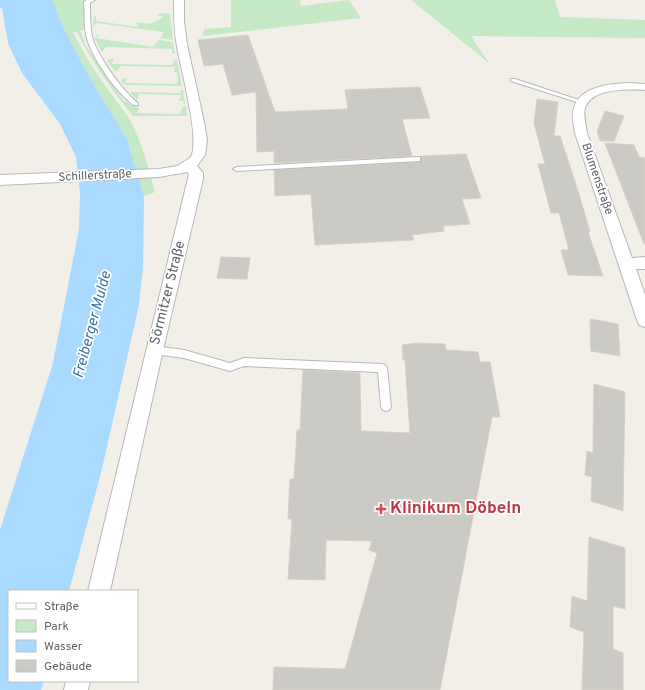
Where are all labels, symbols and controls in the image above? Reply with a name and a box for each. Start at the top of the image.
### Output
street label: Blumenstraße [577,141,617,217]
street label: Schillerstraße [58,166,132,186]
street label: Sörmitzer Straße [147,239,189,347]
water label: Freiberger Mulde [70,269,116,380]
place label: Klinikum Döbeln [390,498,521,520]
marker: Klinikum Döbeln [375,503,387,515]
legend [8,590,138,682]
text: Straße [44,599,79,615]
text: Park [44,619,69,635]
text: Wasser [44,639,83,655]
text: Gebäude [44,659,92,675]

